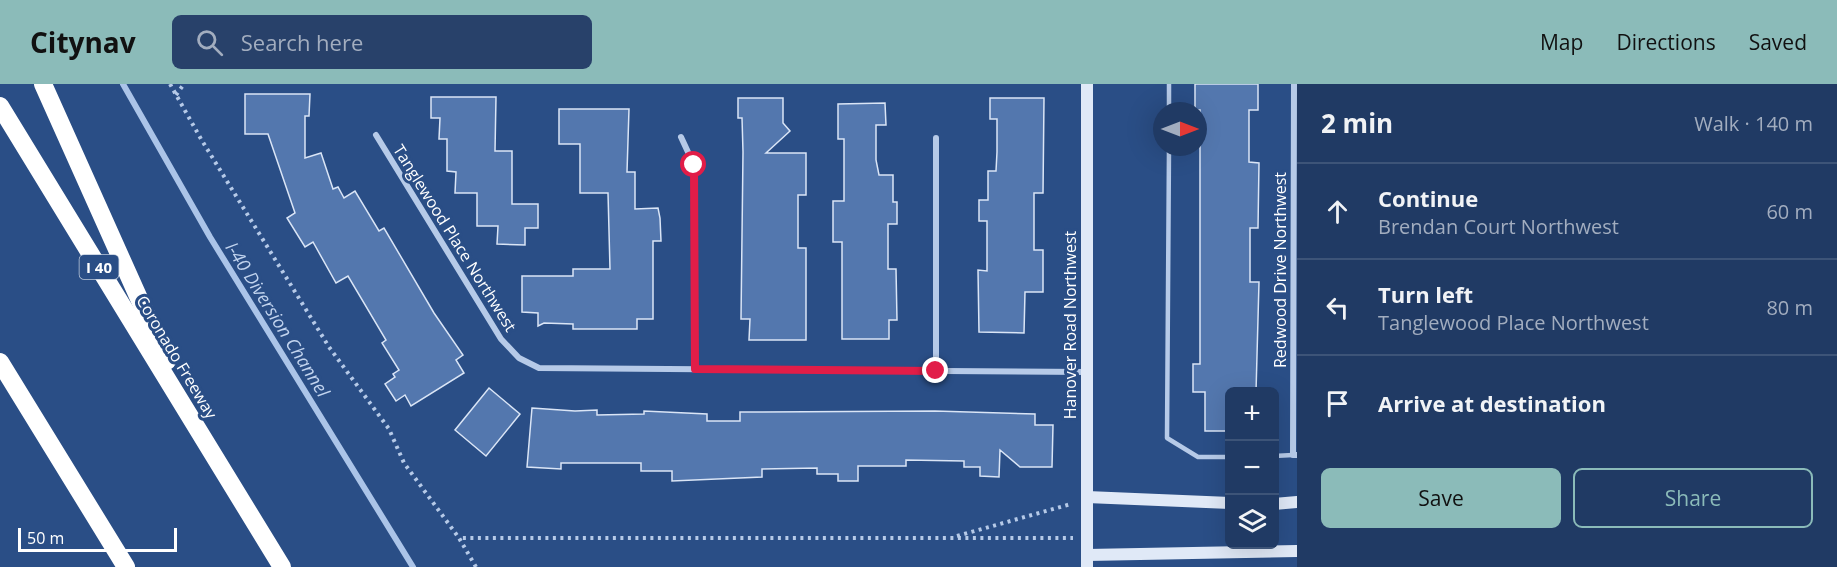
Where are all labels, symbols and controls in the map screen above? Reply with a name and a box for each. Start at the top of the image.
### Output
search box [172,15,592,69]
text: Citynav [30,23,136,61]
icon: search [193,26,226,59]
text: Search here [241,27,363,57]
text: Map [1540,28,1583,56]
text: Directions [1616,28,1716,56]
text: Saved [1749,28,1807,56]
north arrow [1153,102,1207,156]
text: 2 min [1321,105,1393,141]
text: Walk · 140 m [1694,110,1813,137]
street label: Tanglewood Place Northwest [388,140,522,336]
route start [680,151,706,177]
street label: Redwood Drive Northwest [1269,172,1291,368]
text: Continue [1378,183,1478,213]
icon: ahead [1321,195,1354,228]
text: 60 m [1766,198,1813,225]
text: Brendan Court Northwest [1378,213,1619,240]
street label: Hanover Road Northwest [1059,230,1081,419]
water label: I-40 Diversion Channel [220,237,336,402]
road number: I 40 [80,255,118,279]
text: Turn left [1378,279,1473,309]
street label: Coronado Freeway [131,291,223,424]
icon: left [1321,291,1354,324]
text: 80 m [1766,294,1813,321]
text: Tanglewood Place Northwest [1378,309,1649,336]
route end [922,357,948,383]
map controls [1225,387,1279,549]
button: + [1225,387,1279,441]
icon: arrive [1321,387,1354,420]
text: Arrive at destination [1378,388,1606,418]
button: − [1225,441,1279,495]
button: Save [1321,468,1561,528]
button: Share [1573,468,1813,528]
button: layers [1225,495,1279,549]
scale bar [18,525,177,552]
text: 50 m [27,527,64,549]

